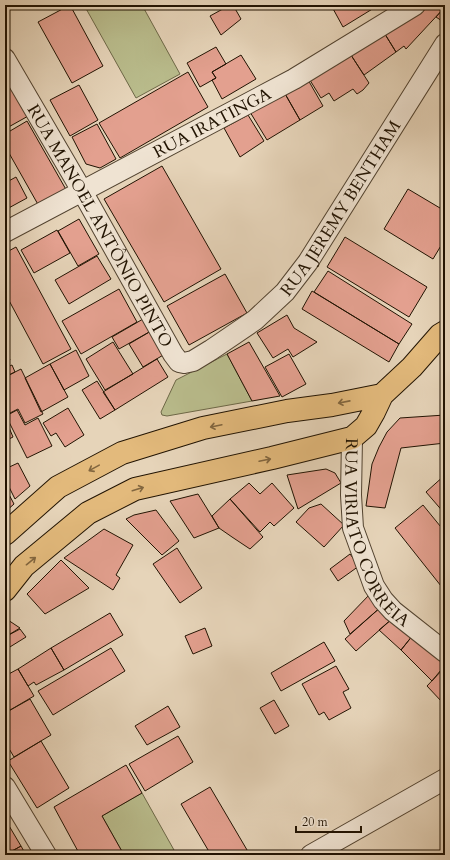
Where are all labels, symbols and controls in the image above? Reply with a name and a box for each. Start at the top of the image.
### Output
street label: RUA IRATINGA [149,81,276,163]
street label: RUA MANOEL ANTÔNIO PINTO [22,100,178,351]
street label: RUA JEREMY BENTHAM [275,116,406,301]
one-way arrow [338,399,351,407]
one-way arrow [210,422,223,430]
street label: RUA VIRIATO CORREIA [339,438,415,632]
one-way arrow [258,456,271,464]
one-way arrow [88,465,100,472]
one-way arrow [131,485,144,492]
one-way arrow [25,556,36,565]
scale bar [296,808,361,834]
text: 20 m [302,814,329,830]

